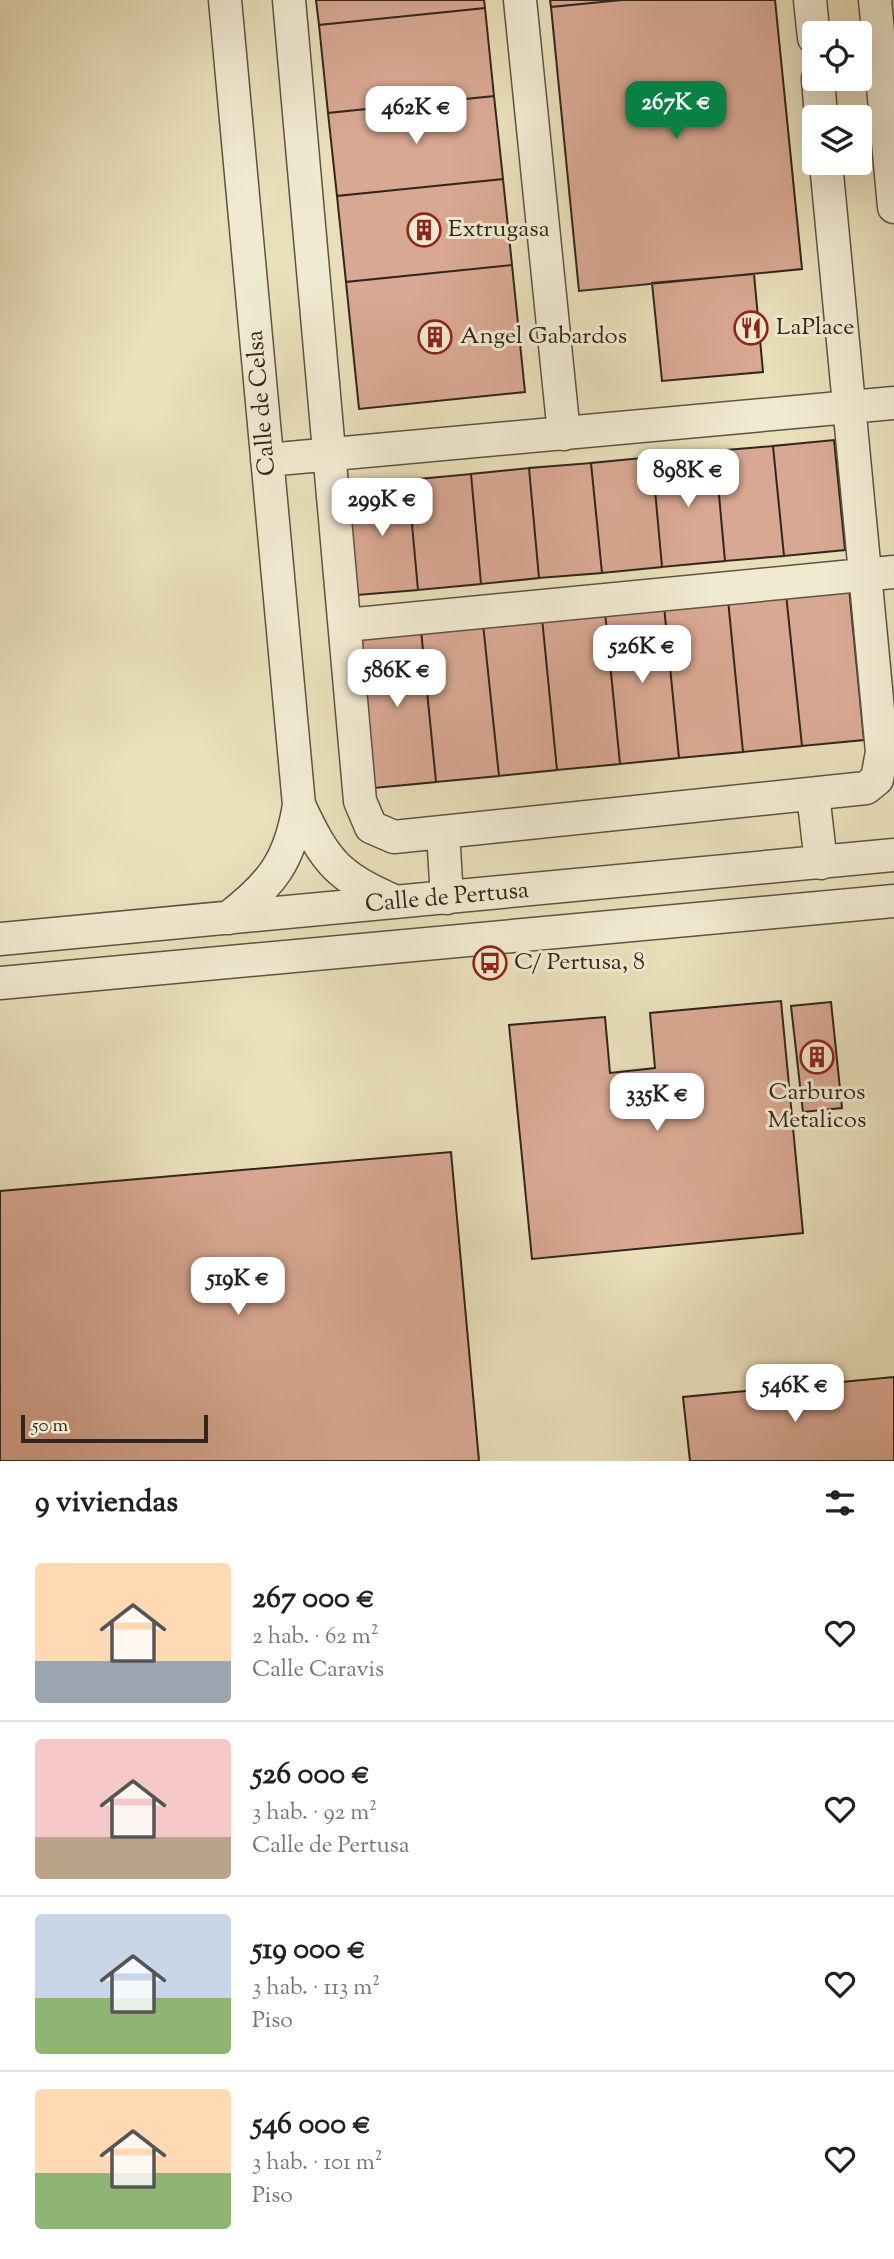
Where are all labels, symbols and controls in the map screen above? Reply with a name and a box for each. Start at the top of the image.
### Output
map controls [802,21,872,175]
button: locate [802,21,872,91]
pin: 267K € [619,82,733,141]
pin: 462K € [359,86,473,146]
text: 267K € [641,87,711,120]
text: 462K € [381,92,451,125]
button: layers [802,105,872,175]
building icon: Extrugasa [405,211,443,249]
place label: Extrugasa [448,213,550,247]
restaurant icon: LaPlace [732,309,770,347]
place label: LaPlace [776,311,855,345]
building icon: Angel Gabardos [416,318,454,356]
place label: Angel Gabardos [460,320,627,354]
street label: Calle de Celsa [239,329,285,477]
pin: 898K € [631,449,745,509]
text: 898K € [653,455,723,488]
pin: 299K € [325,478,439,538]
text: 299K € [348,484,416,517]
pin: 526K € [585,626,699,685]
text: 526K € [609,631,675,664]
pin: 586K € [340,650,454,709]
text: 586K € [364,655,430,688]
street label: Calle de Pertusa [364,874,530,922]
bus stop icon: C/ Pertusa, 8 [471,944,509,982]
place label: C/ Pertusa, 8 [514,946,645,980]
building icon: Carburos Metalicos [798,1038,836,1076]
pin: 335K € [600,1074,714,1133]
place label: Carburos Metalicos [768,1076,866,1138]
text: 335K € [626,1079,688,1112]
pin: 519K € [181,1258,295,1317]
text: 519K € [207,1263,269,1296]
pin: 546K € [738,1364,852,1424]
text: 546K € [762,1370,828,1403]
scale bar [21,1412,208,1444]
text: 50 m [32,1413,68,1440]
text: 9 viviendas [35,1482,178,1525]
icon: filters [821,1484,859,1522]
text: 267 000 € [252,1578,375,1621]
icon: home [91,1591,175,1675]
icon: heart [821,1614,859,1652]
text: 2 hab. · 62 m² [252,1621,379,1654]
text: Calle Caravis [252,1654,384,1687]
text: 526 000 € [252,1754,370,1797]
icon: home [91,1767,175,1851]
icon: heart [821,1790,859,1828]
text: 3 hab. · 92 m² [252,1797,377,1830]
text: Calle de Pertusa [252,1830,410,1863]
text: 519 000 € [252,1929,366,1972]
icon: home [91,1942,175,2026]
icon: heart [821,1965,859,2003]
text: 3 hab. · 113 m² [252,1972,380,2005]
text: Piso [252,2005,293,2038]
text: 546 000 € [252,2104,371,2147]
icon: home [91,2117,175,2201]
icon: heart [821,2140,859,2178]
text: 3 hab. · 101 m² [252,2147,382,2180]
text: Piso [252,2180,293,2213]

